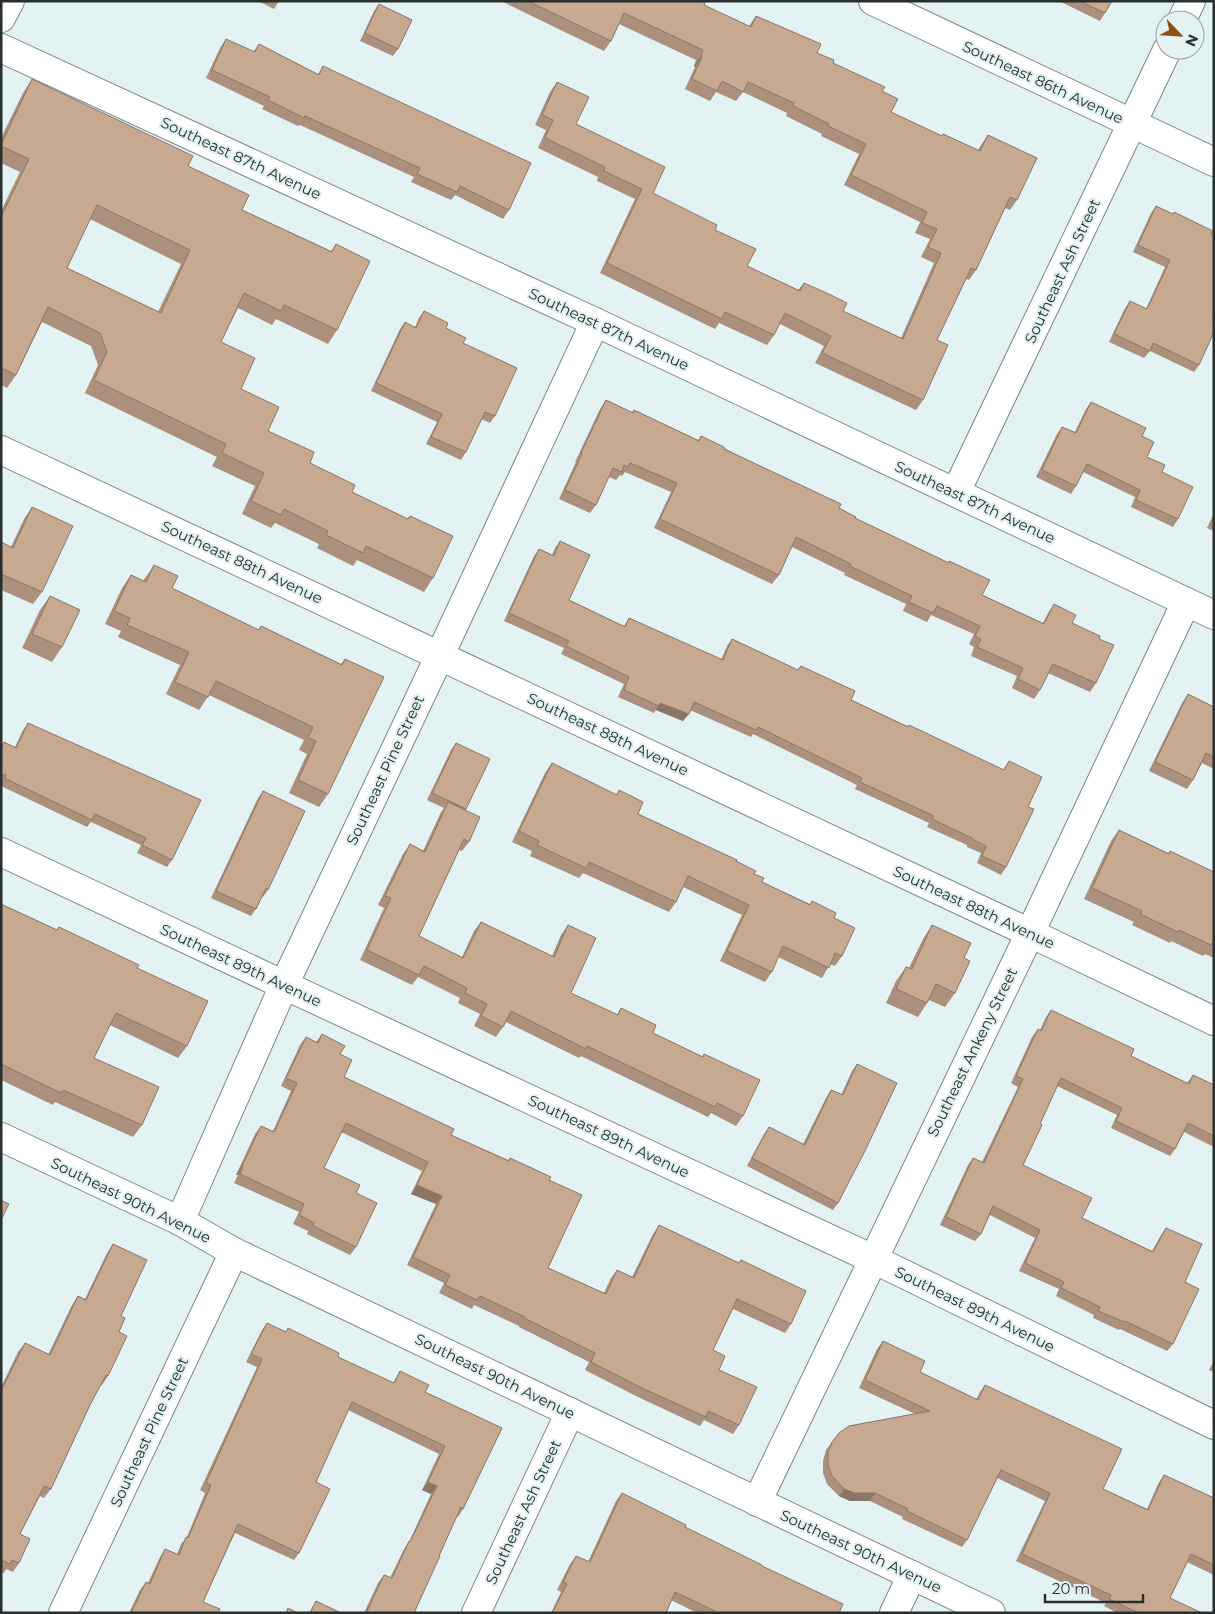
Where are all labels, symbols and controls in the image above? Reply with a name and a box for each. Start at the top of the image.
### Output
north arrow [1155,10,1205,60]
text: N [1181,32,1202,49]
street label: Southeast 86th Avenue [959,36,1127,128]
street label: Southeast 87th Avenue [158,112,324,204]
street label: Southeast Ash Street [1020,196,1104,346]
street label: Southeast 87th Avenue [526,283,692,375]
street label: Southeast 87th Avenue [892,456,1058,548]
street label: Southeast 88th Avenue [158,516,326,608]
street label: Southeast 88th Avenue [524,688,692,780]
street label: Southeast Pine Street [342,692,428,848]
street label: Southeast 88th Avenue [890,861,1058,953]
street label: Southeast 89th Avenue [157,919,325,1011]
street label: Southeast Ankeny Street [923,964,1021,1140]
street label: Southeast 89th Avenue [525,1090,693,1182]
street label: Southeast 90th Avenue [48,1153,214,1247]
street label: Southeast 89th Avenue [892,1262,1058,1356]
street label: Southeast 90th Avenue [412,1329,578,1423]
street label: Southeast Pine Street [106,1354,192,1510]
street label: Southeast Ash Street [481,1437,565,1587]
street label: Southeast 90th Avenue [777,1505,945,1597]
scale bar [1045,1572,1142,1604]
text: 20 m [1052,1579,1090,1598]

